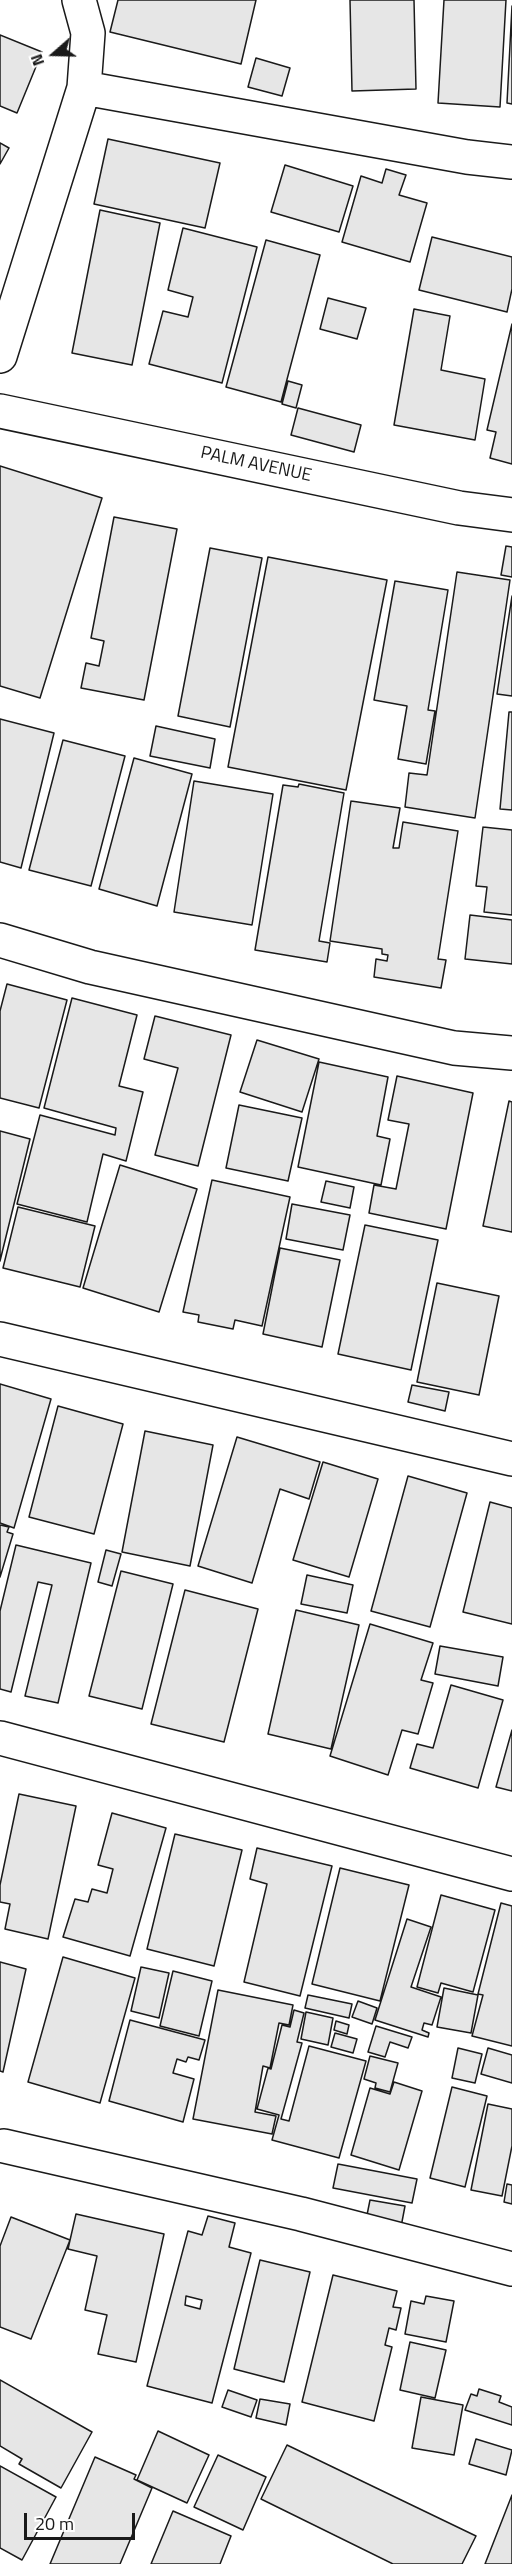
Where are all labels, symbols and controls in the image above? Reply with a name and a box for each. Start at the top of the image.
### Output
north arrow [24,24,84,84]
text: N [24,51,50,69]
street label: PALM AVENUE [199,443,313,487]
scale bar [27,2501,138,2539]
text: 20 m [35,2510,74,2537]

